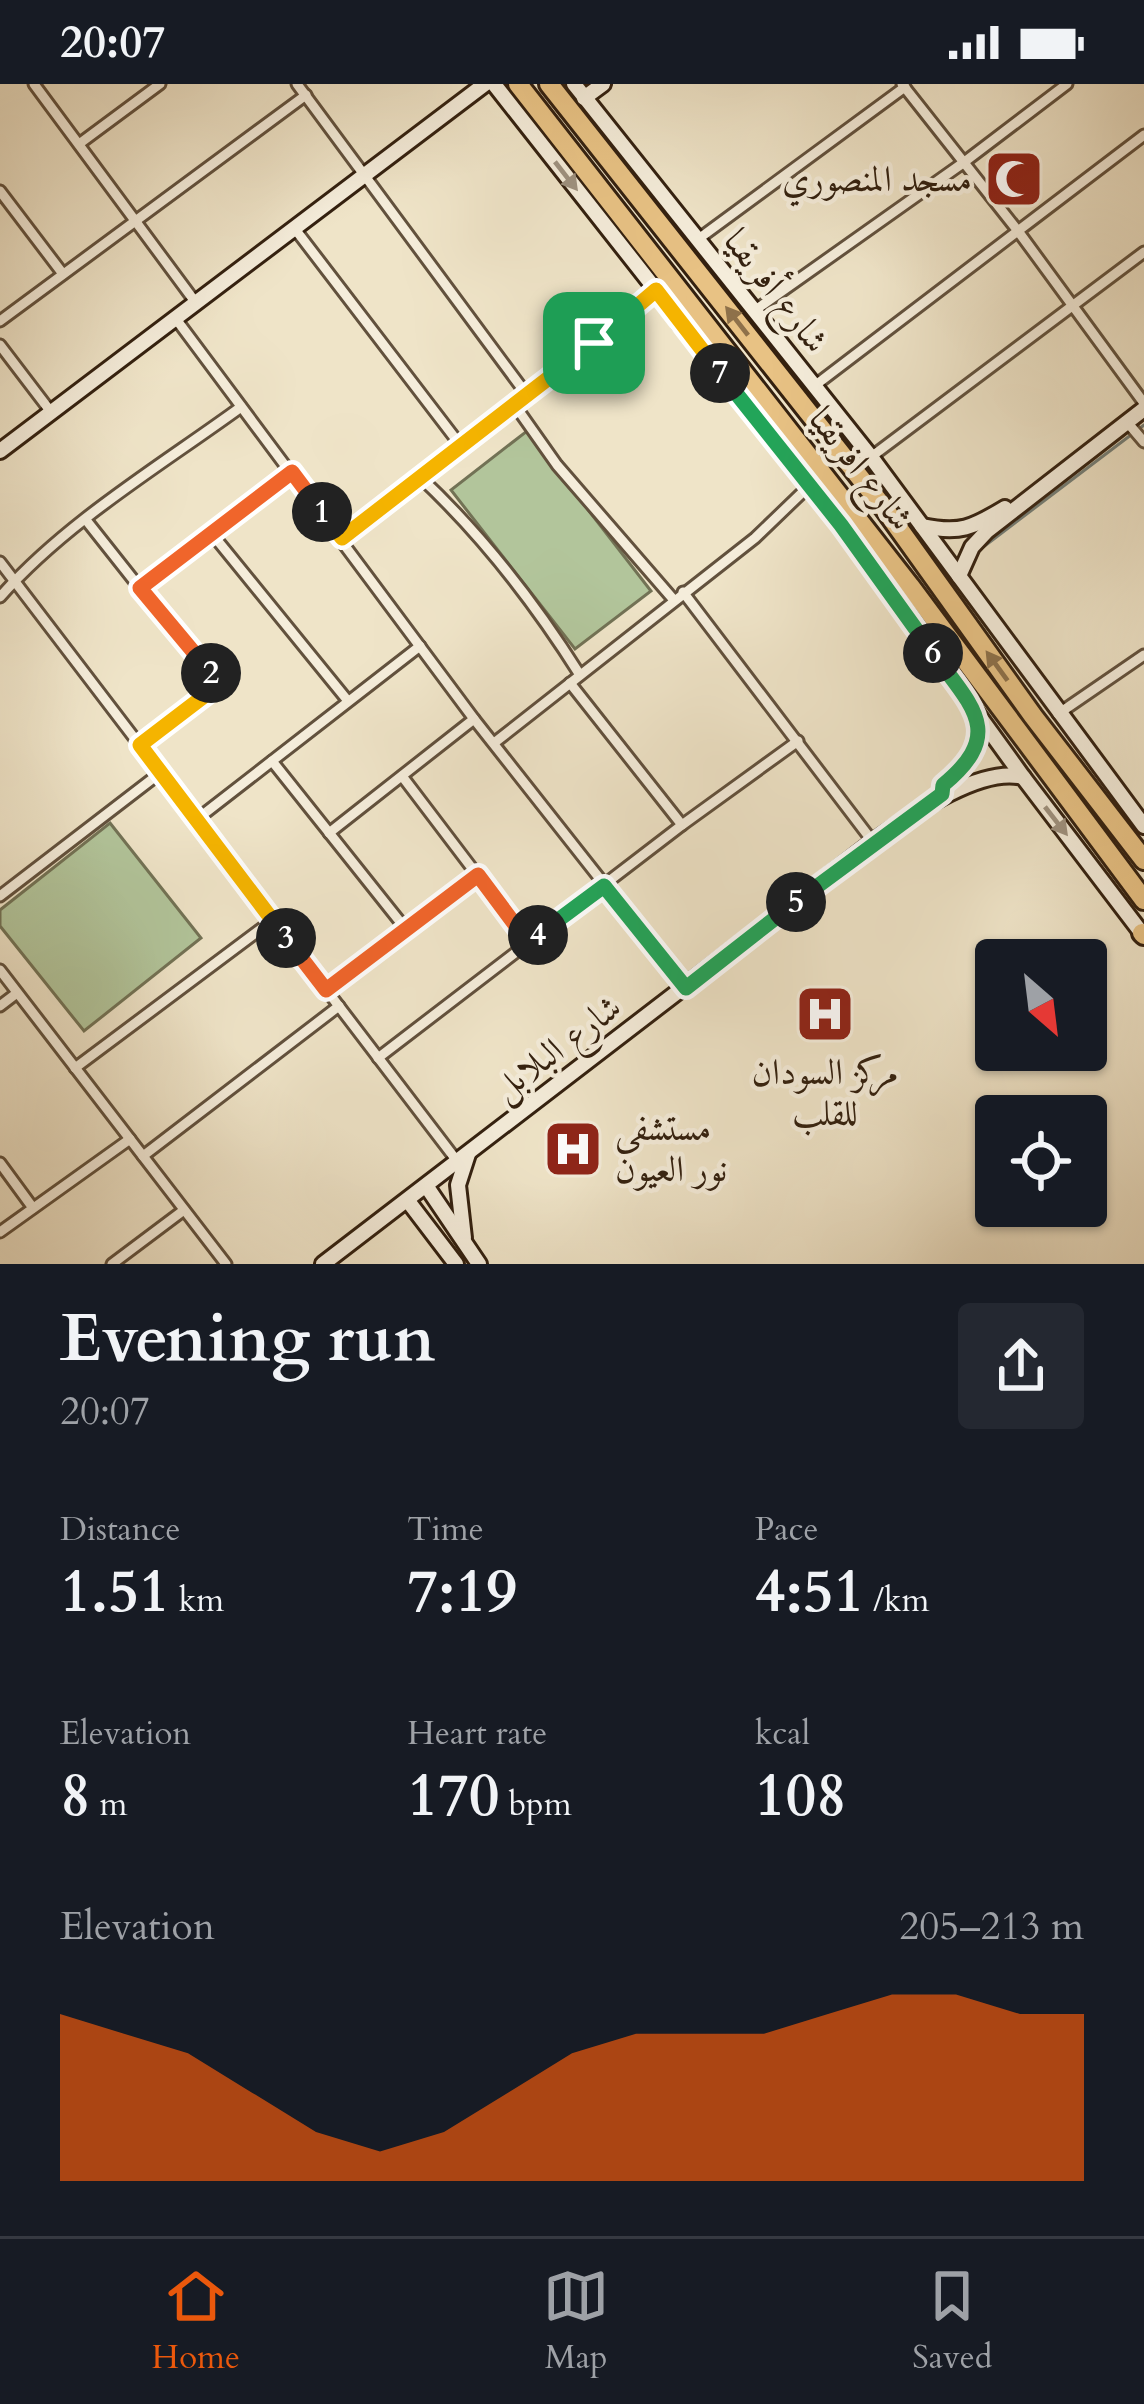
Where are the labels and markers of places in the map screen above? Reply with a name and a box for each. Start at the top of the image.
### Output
mosque icon: مسجد المنصوري [983,148,1045,210]
place label: مسجد المنصوري [782,155,972,207]
pin [543,292,645,394]
pin: 7 [690,343,750,403]
pin: 1 [292,482,352,542]
pin: 6 [903,623,963,683]
pin: 2 [181,643,241,703]
pin: 5 [766,872,826,932]
pin: 4 [508,905,568,965]
pin: 3 [256,908,316,968]
hospital icon: مركز السودان للقلب [794,983,856,1045]
place label: مركز السودان للقلب [751,1048,899,1138]
place label: مستشفى نور العيون [615,1104,727,1194]
hospital icon: مستشفى نور العيون [542,1118,604,1180]

